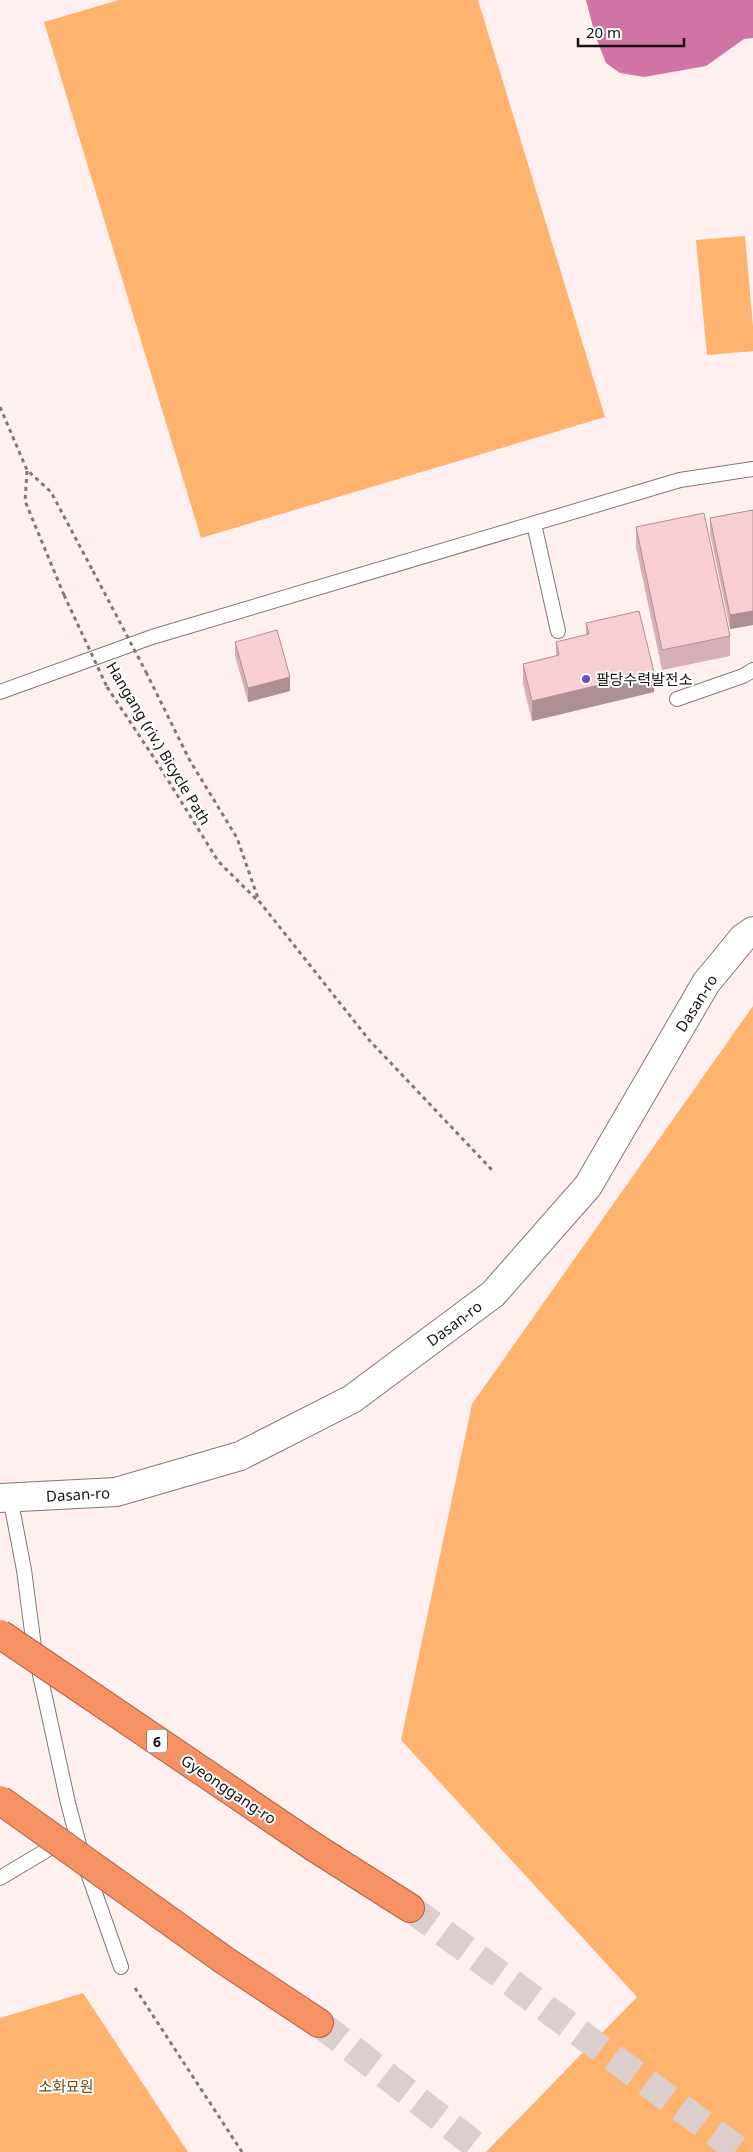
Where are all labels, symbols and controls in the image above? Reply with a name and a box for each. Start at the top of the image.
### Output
scale bar [578,15,684,47]
text: 20 m [586,22,621,42]
street label: Hangang (riv.) Bicycle Path [102,658,216,828]
place label: 팔당수력발전소 [596,669,693,689]
marker: 팔당수력발전소 [580,673,592,685]
street label: Dasan-ro [671,971,721,1035]
street label: Dasan-ro [422,1296,486,1350]
street label: Dasan-ro [45,1482,111,1506]
road number: 6 [147,1730,167,1752]
street label: Gyeonggang-ro [178,1750,280,1828]
park label: 소화묘원 [38,2076,94,2096]

